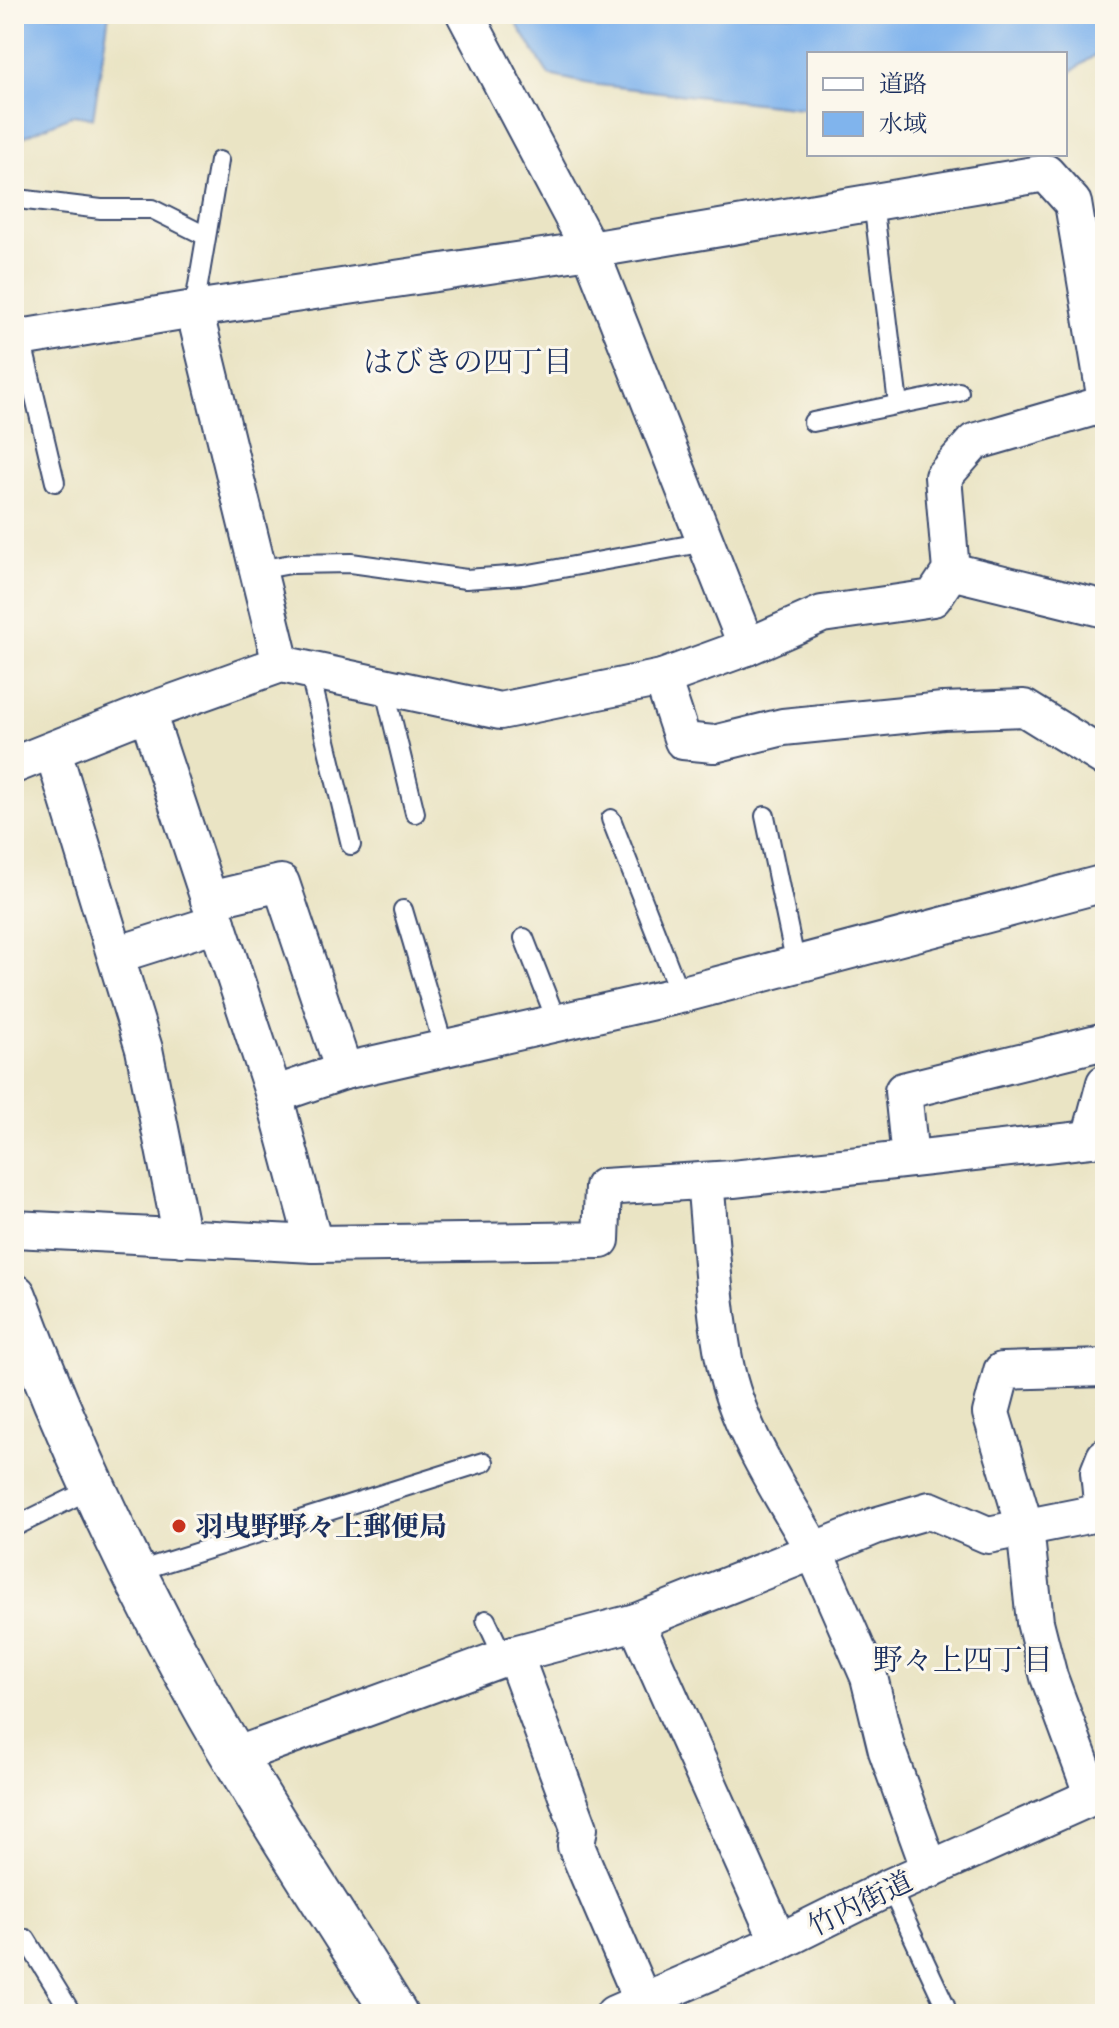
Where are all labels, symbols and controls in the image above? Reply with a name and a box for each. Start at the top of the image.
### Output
legend [807,52,1067,156]
text: 道路 [879,69,927,100]
text: 水域 [879,109,927,140]
district label: はびきの四丁目 [363,344,573,381]
place label: 羽曳野野々上郵便局 [195,1510,447,1545]
marker: 羽曳野野々上郵便局 [170,1517,188,1535]
district label: 野々上四丁目 [873,1642,1053,1679]
street label: 竹内街道 [803,1864,919,1945]

